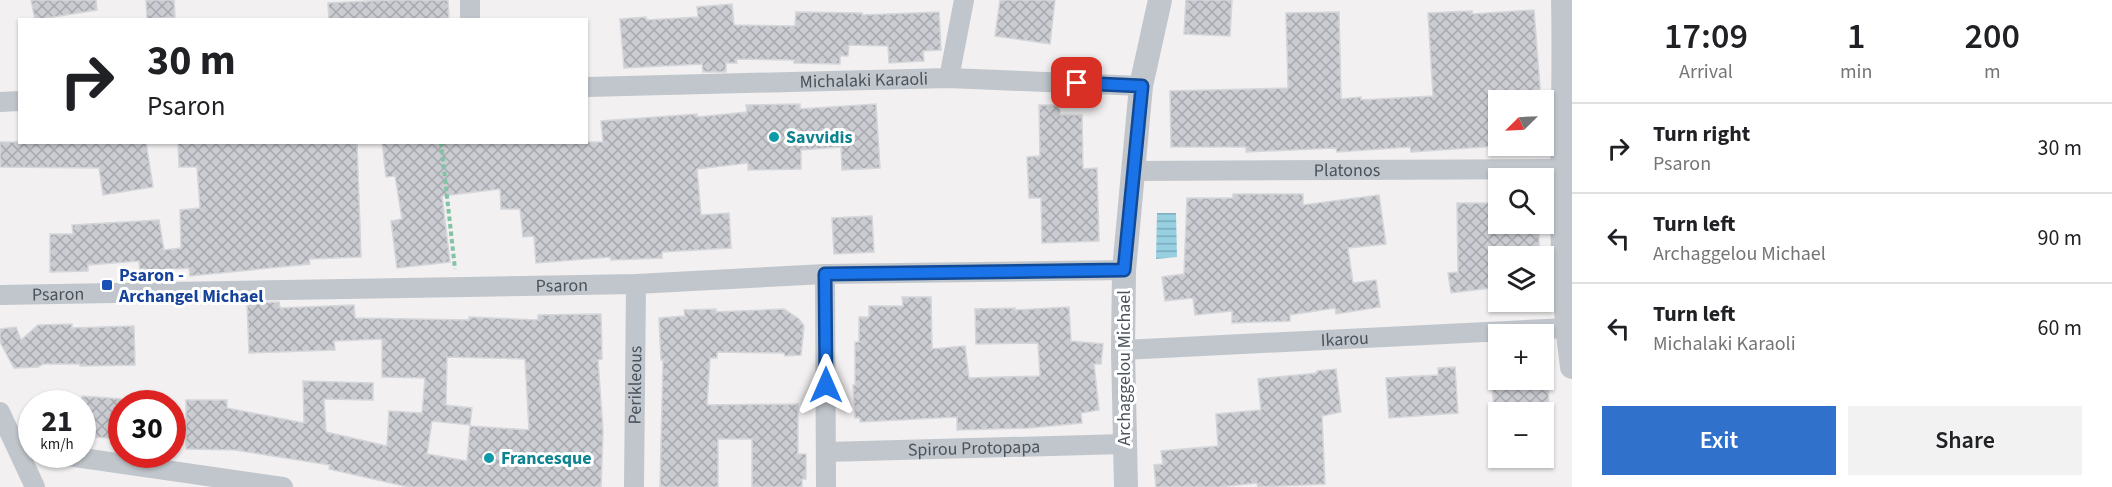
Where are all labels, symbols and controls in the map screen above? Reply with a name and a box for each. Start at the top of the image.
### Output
text: 17:09 [1664,11,1748,62]
text: 1 [1847,11,1865,62]
text: 200 [1964,11,2020,62]
text: 30 m [147,31,236,91]
icon: right [48,42,126,120]
pin [1051,57,1102,108]
text: Arrival [1679,58,1733,86]
text: min [1840,58,1872,86]
text: m [1984,58,2000,86]
icon: arrive [1060,66,1093,99]
street label: Michalaki Karaoli [799,67,928,95]
text: Psaron [147,87,225,126]
north arrow [1488,90,1554,156]
map controls [1488,90,1554,468]
text: Turn right [1653,118,1750,150]
place label: Savvidis [786,125,853,150]
marker: Savvidis [767,130,781,144]
icon: right [1602,132,1635,165]
text: 30 m [2037,132,2082,164]
text: Psaron [1653,150,1711,178]
street label: Platonos [1314,158,1380,183]
button: search [1488,168,1554,234]
text: Turn left [1653,208,1735,240]
icon: left [1602,222,1635,255]
text: 90 m [2037,222,2082,254]
text: Archaggelou Michael [1653,240,1826,268]
button: layers [1488,246,1554,312]
place label: Psaron - Archangel Michael [118,263,263,309]
street label: Psaron [536,273,588,299]
marker: Psaron - Archangel Michael [100,278,114,292]
street label: Psaron [32,282,84,307]
street label: Archaggelou Michael [1112,290,1137,446]
text: Turn left [1653,298,1735,330]
icon: left [1602,312,1635,345]
text: 60 m [2037,312,2082,344]
button: + [1488,324,1554,390]
street label: Ikarou [1320,326,1369,353]
text: Michalaki Karaoli [1653,330,1796,358]
street label: Perikleous [623,345,648,425]
position arrow [794,353,858,417]
speed limit sign: 30 [108,390,186,468]
text: 21 [41,400,73,443]
button: − [1488,402,1554,468]
button: Exit [1602,406,1836,475]
button: Share [1848,406,2082,475]
text: km/h [40,434,74,455]
street label: Spirou Protopapa [907,434,1040,463]
place label: Francesque [501,446,592,471]
marker: Francesque [482,451,496,465]

